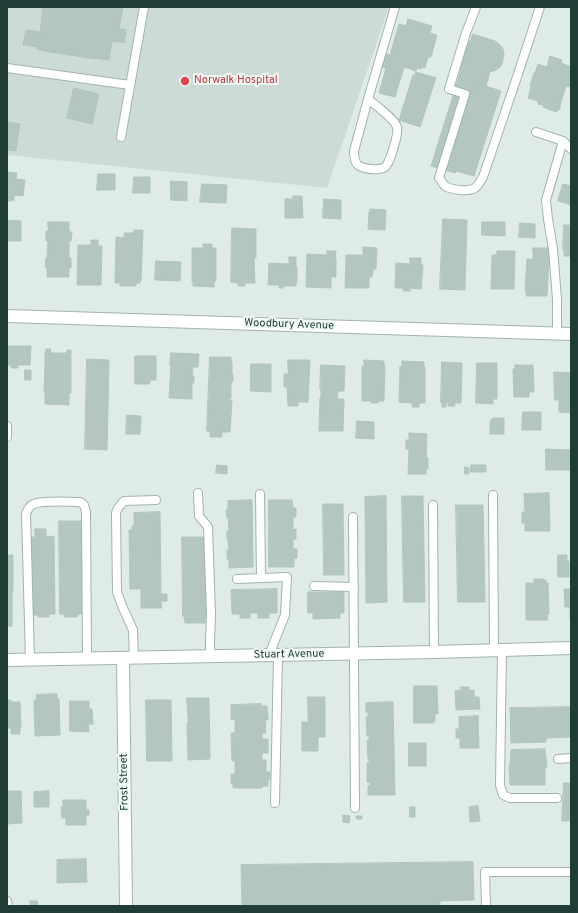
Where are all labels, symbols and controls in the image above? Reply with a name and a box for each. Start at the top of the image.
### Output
place label: Norwalk Hospital [194,74,278,88]
marker: Norwalk Hospital [179,75,191,87]
street label: Woodbury Avenue [244,317,334,333]
street label: Stuart Avenue [254,648,324,662]
street label: Frost Street [118,753,132,811]

